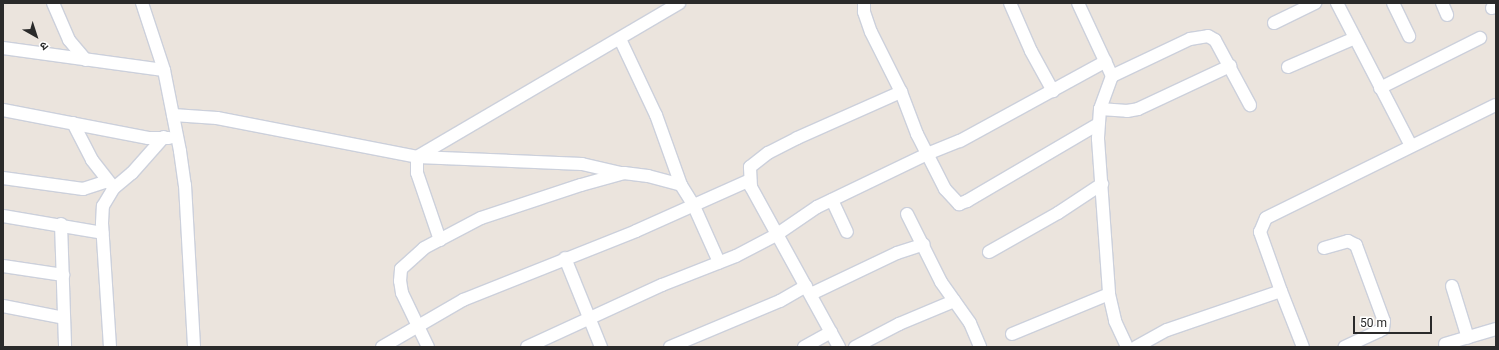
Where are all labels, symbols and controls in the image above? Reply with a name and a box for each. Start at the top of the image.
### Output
north arrow [16,16,56,56]
text: उ [37,39,50,53]
scale bar [1355,308,1434,334]
text: 50 m [1360,316,1387,330]

